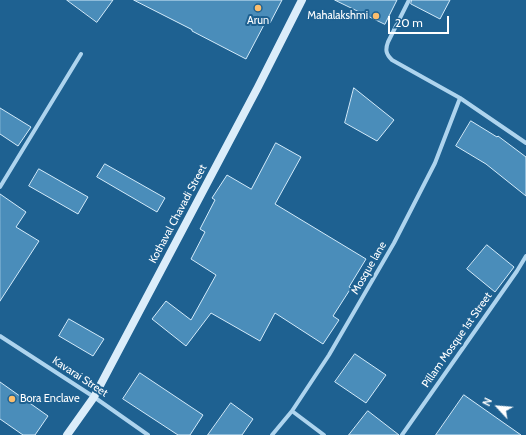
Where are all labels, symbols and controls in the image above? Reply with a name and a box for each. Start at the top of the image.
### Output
marker: Arun [253,3,263,13]
scale bar [390,8,451,34]
place label: Mahalakshmi [307,9,368,23]
marker: Mahalakshmi [371,11,381,21]
place label: Arun [247,14,269,28]
text: 20 m [395,15,423,30]
street label: Kothaval Chavadi Street [146,162,210,266]
street label: Mosque lane [349,239,389,297]
street label: Pillam Mosque 1st Street [419,290,495,390]
street label: Kavarai Street [50,354,110,400]
north arrow [478,387,518,427]
place label: Bora Enclave [20,392,80,406]
marker: Bora Enclave [7,394,17,404]
text: N [479,395,495,408]

